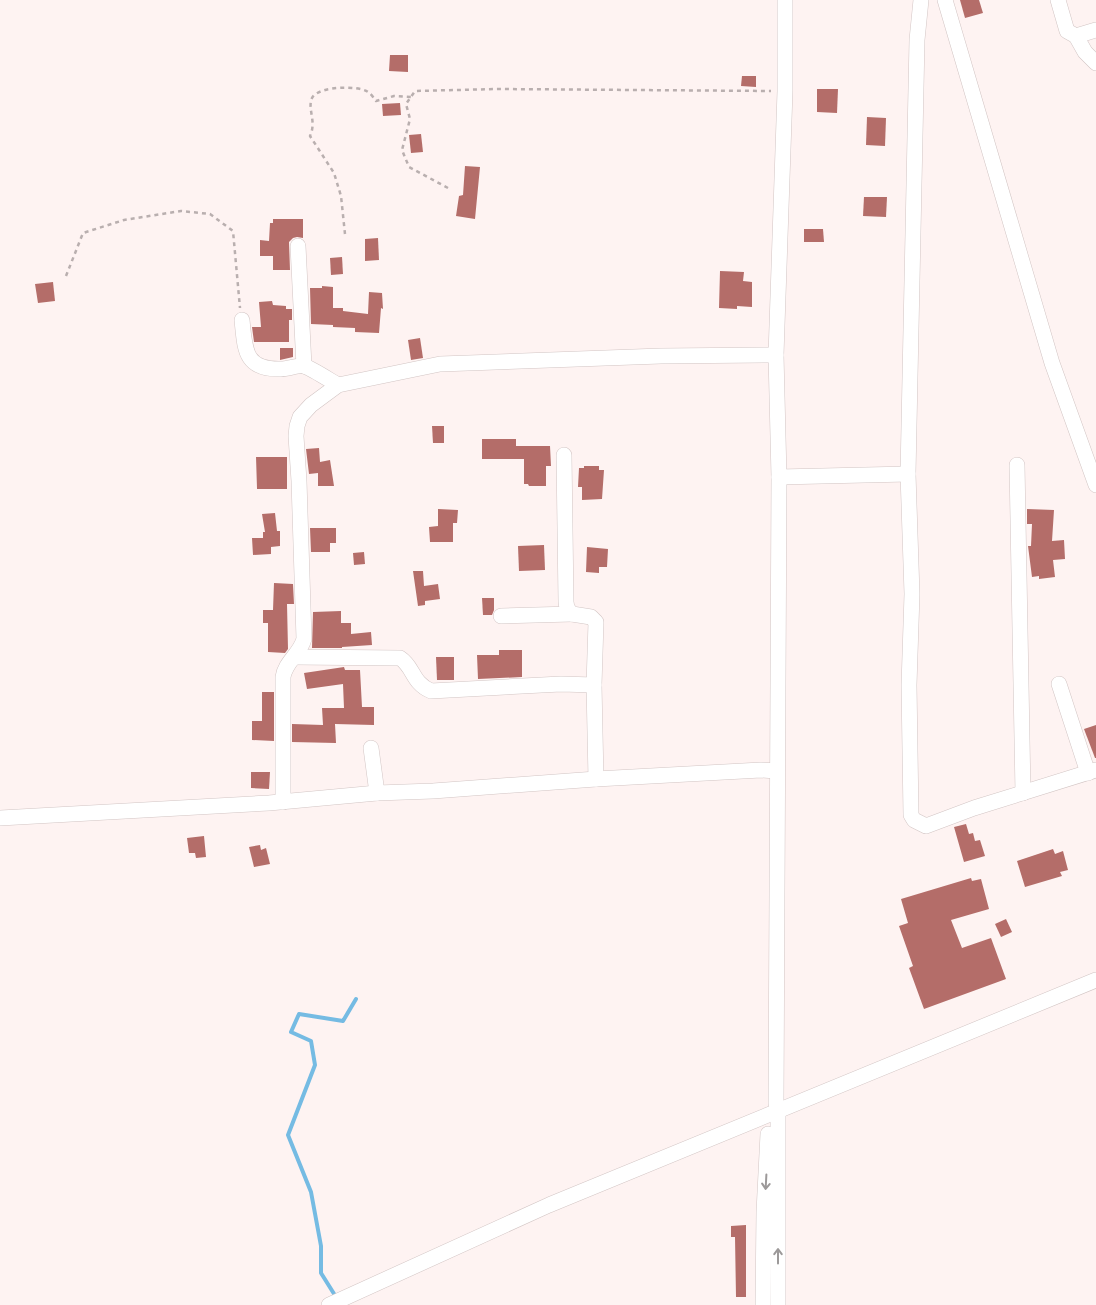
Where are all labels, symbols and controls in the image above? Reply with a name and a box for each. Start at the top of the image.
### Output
one-way arrow [761,1174,770,1190]
one-way arrow [773,1249,783,1265]

